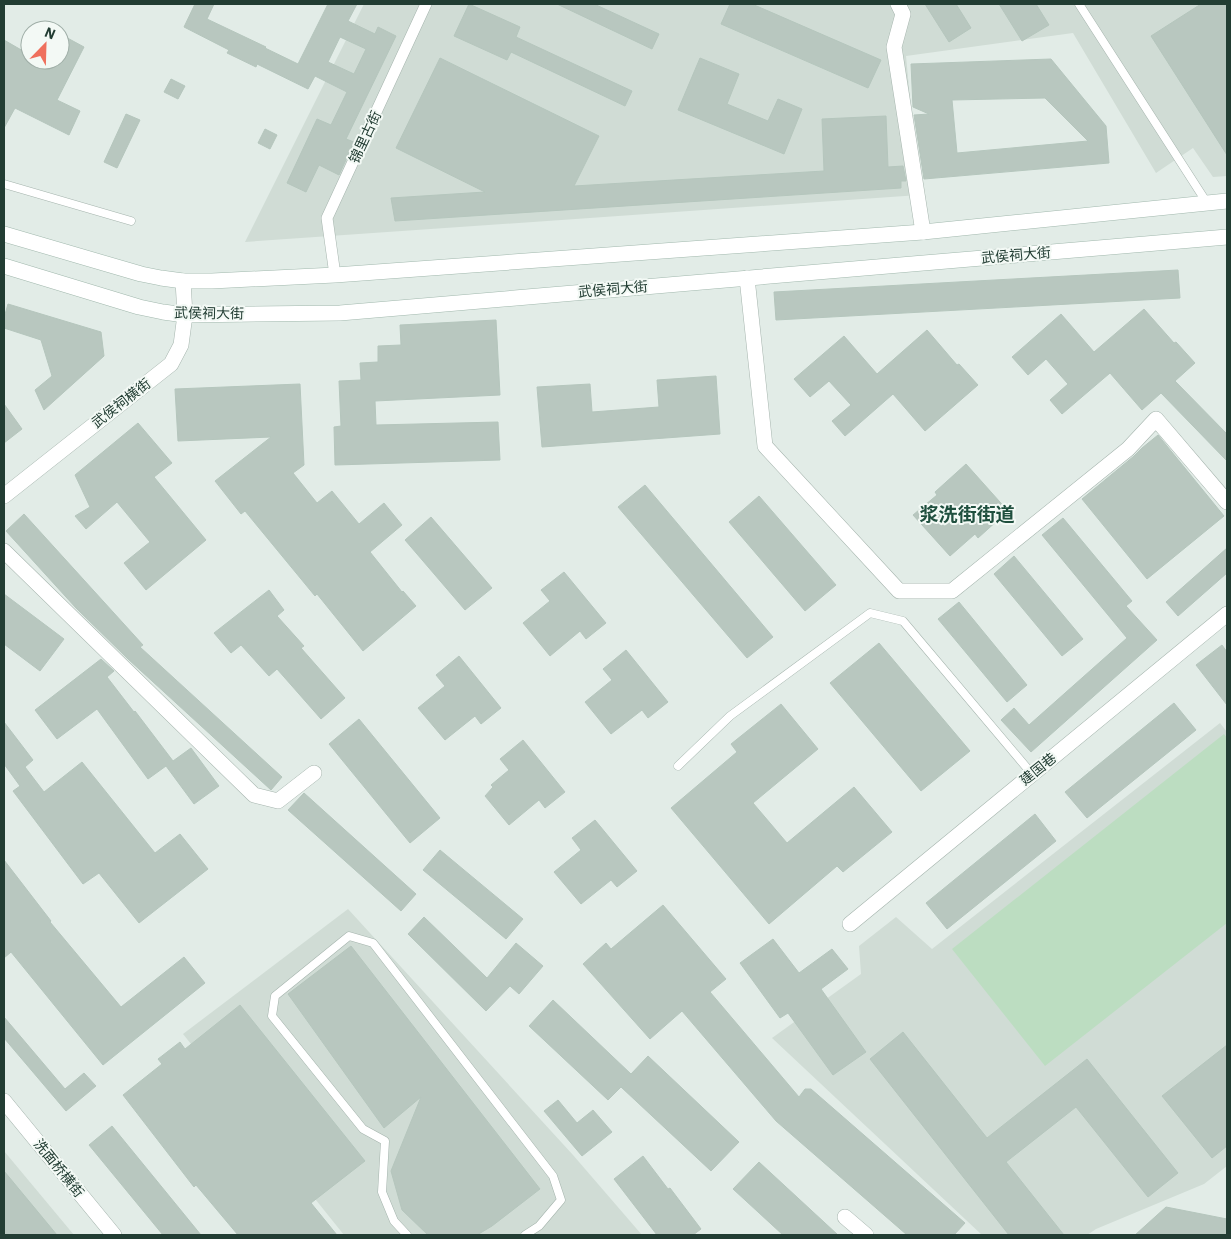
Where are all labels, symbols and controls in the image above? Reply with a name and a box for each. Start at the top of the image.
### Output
north arrow [20,20,70,70]
text: N [42,23,58,43]
street label: 锦里古街 [345,108,385,166]
street label: 武侯祠大街 [980,243,1052,267]
street label: 武侯祠大街 [577,277,649,301]
street label: 武侯祠大街 [174,303,244,323]
street label: 武侯祠横街 [88,374,154,432]
district label: 浆洗街街道 [919,502,1015,526]
street label: 建国巷 [1016,749,1060,789]
street label: 洗面桥横街 [30,1135,88,1201]

